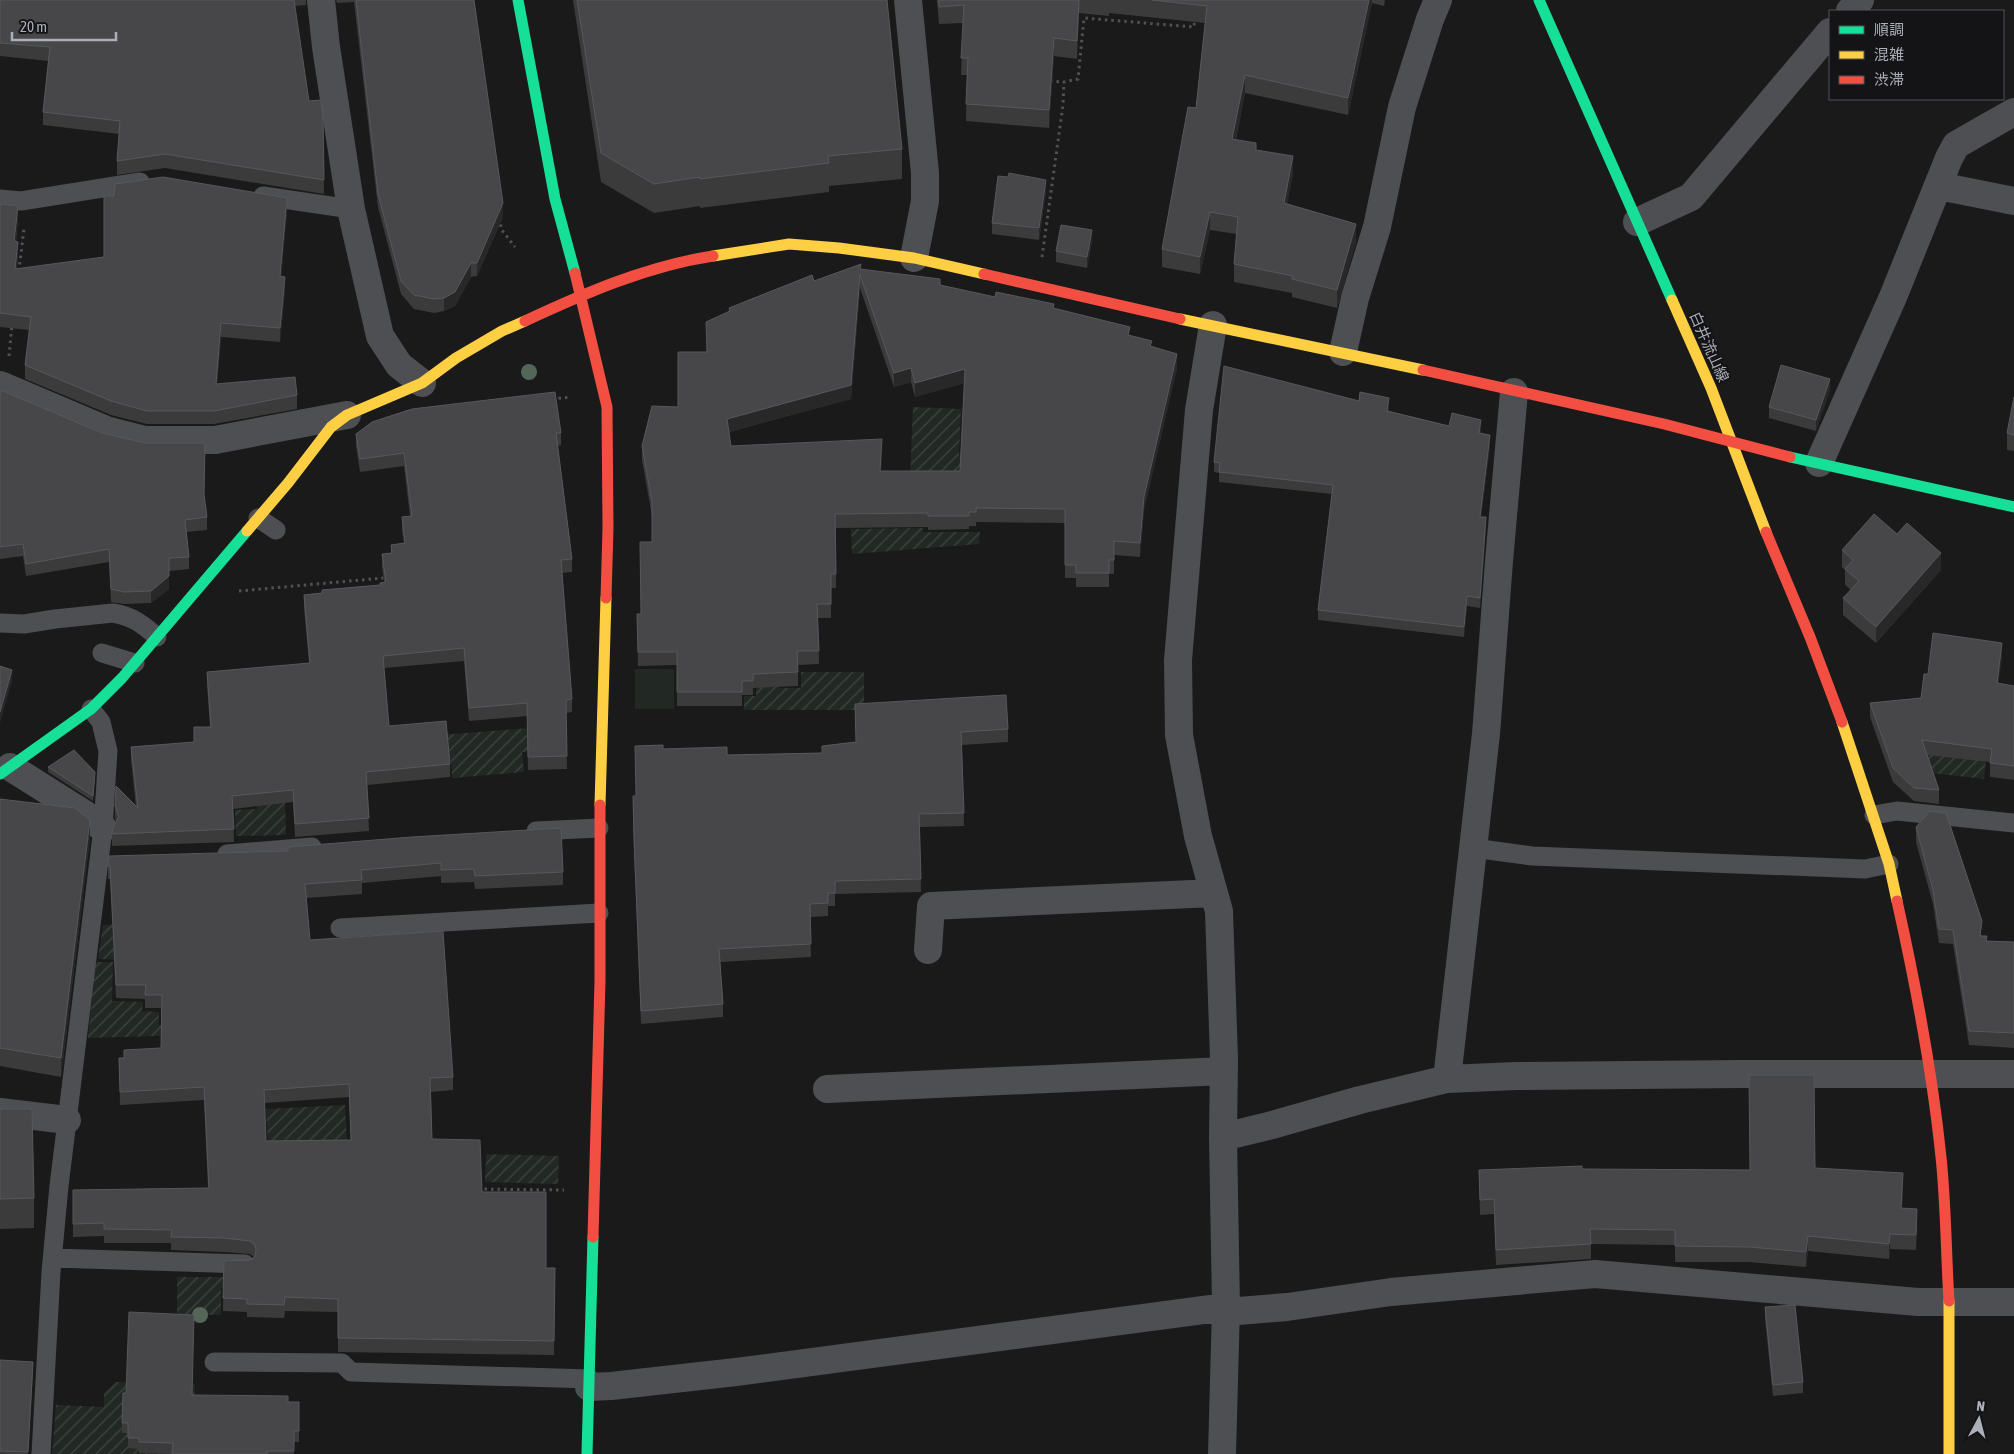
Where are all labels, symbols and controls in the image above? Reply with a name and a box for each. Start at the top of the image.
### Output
scale bar [12,10,116,42]
legend [1829,10,2004,100]
text: 20 m [20,18,47,35]
text: 順調 [1874,21,1904,38]
text: 混雑 [1874,46,1904,63]
text: 渋滞 [1874,71,1904,88]
street label: 白井流山線 [1686,309,1732,385]
north arrow [1954,1394,2004,1444]
text: N [1976,1398,1986,1415]

